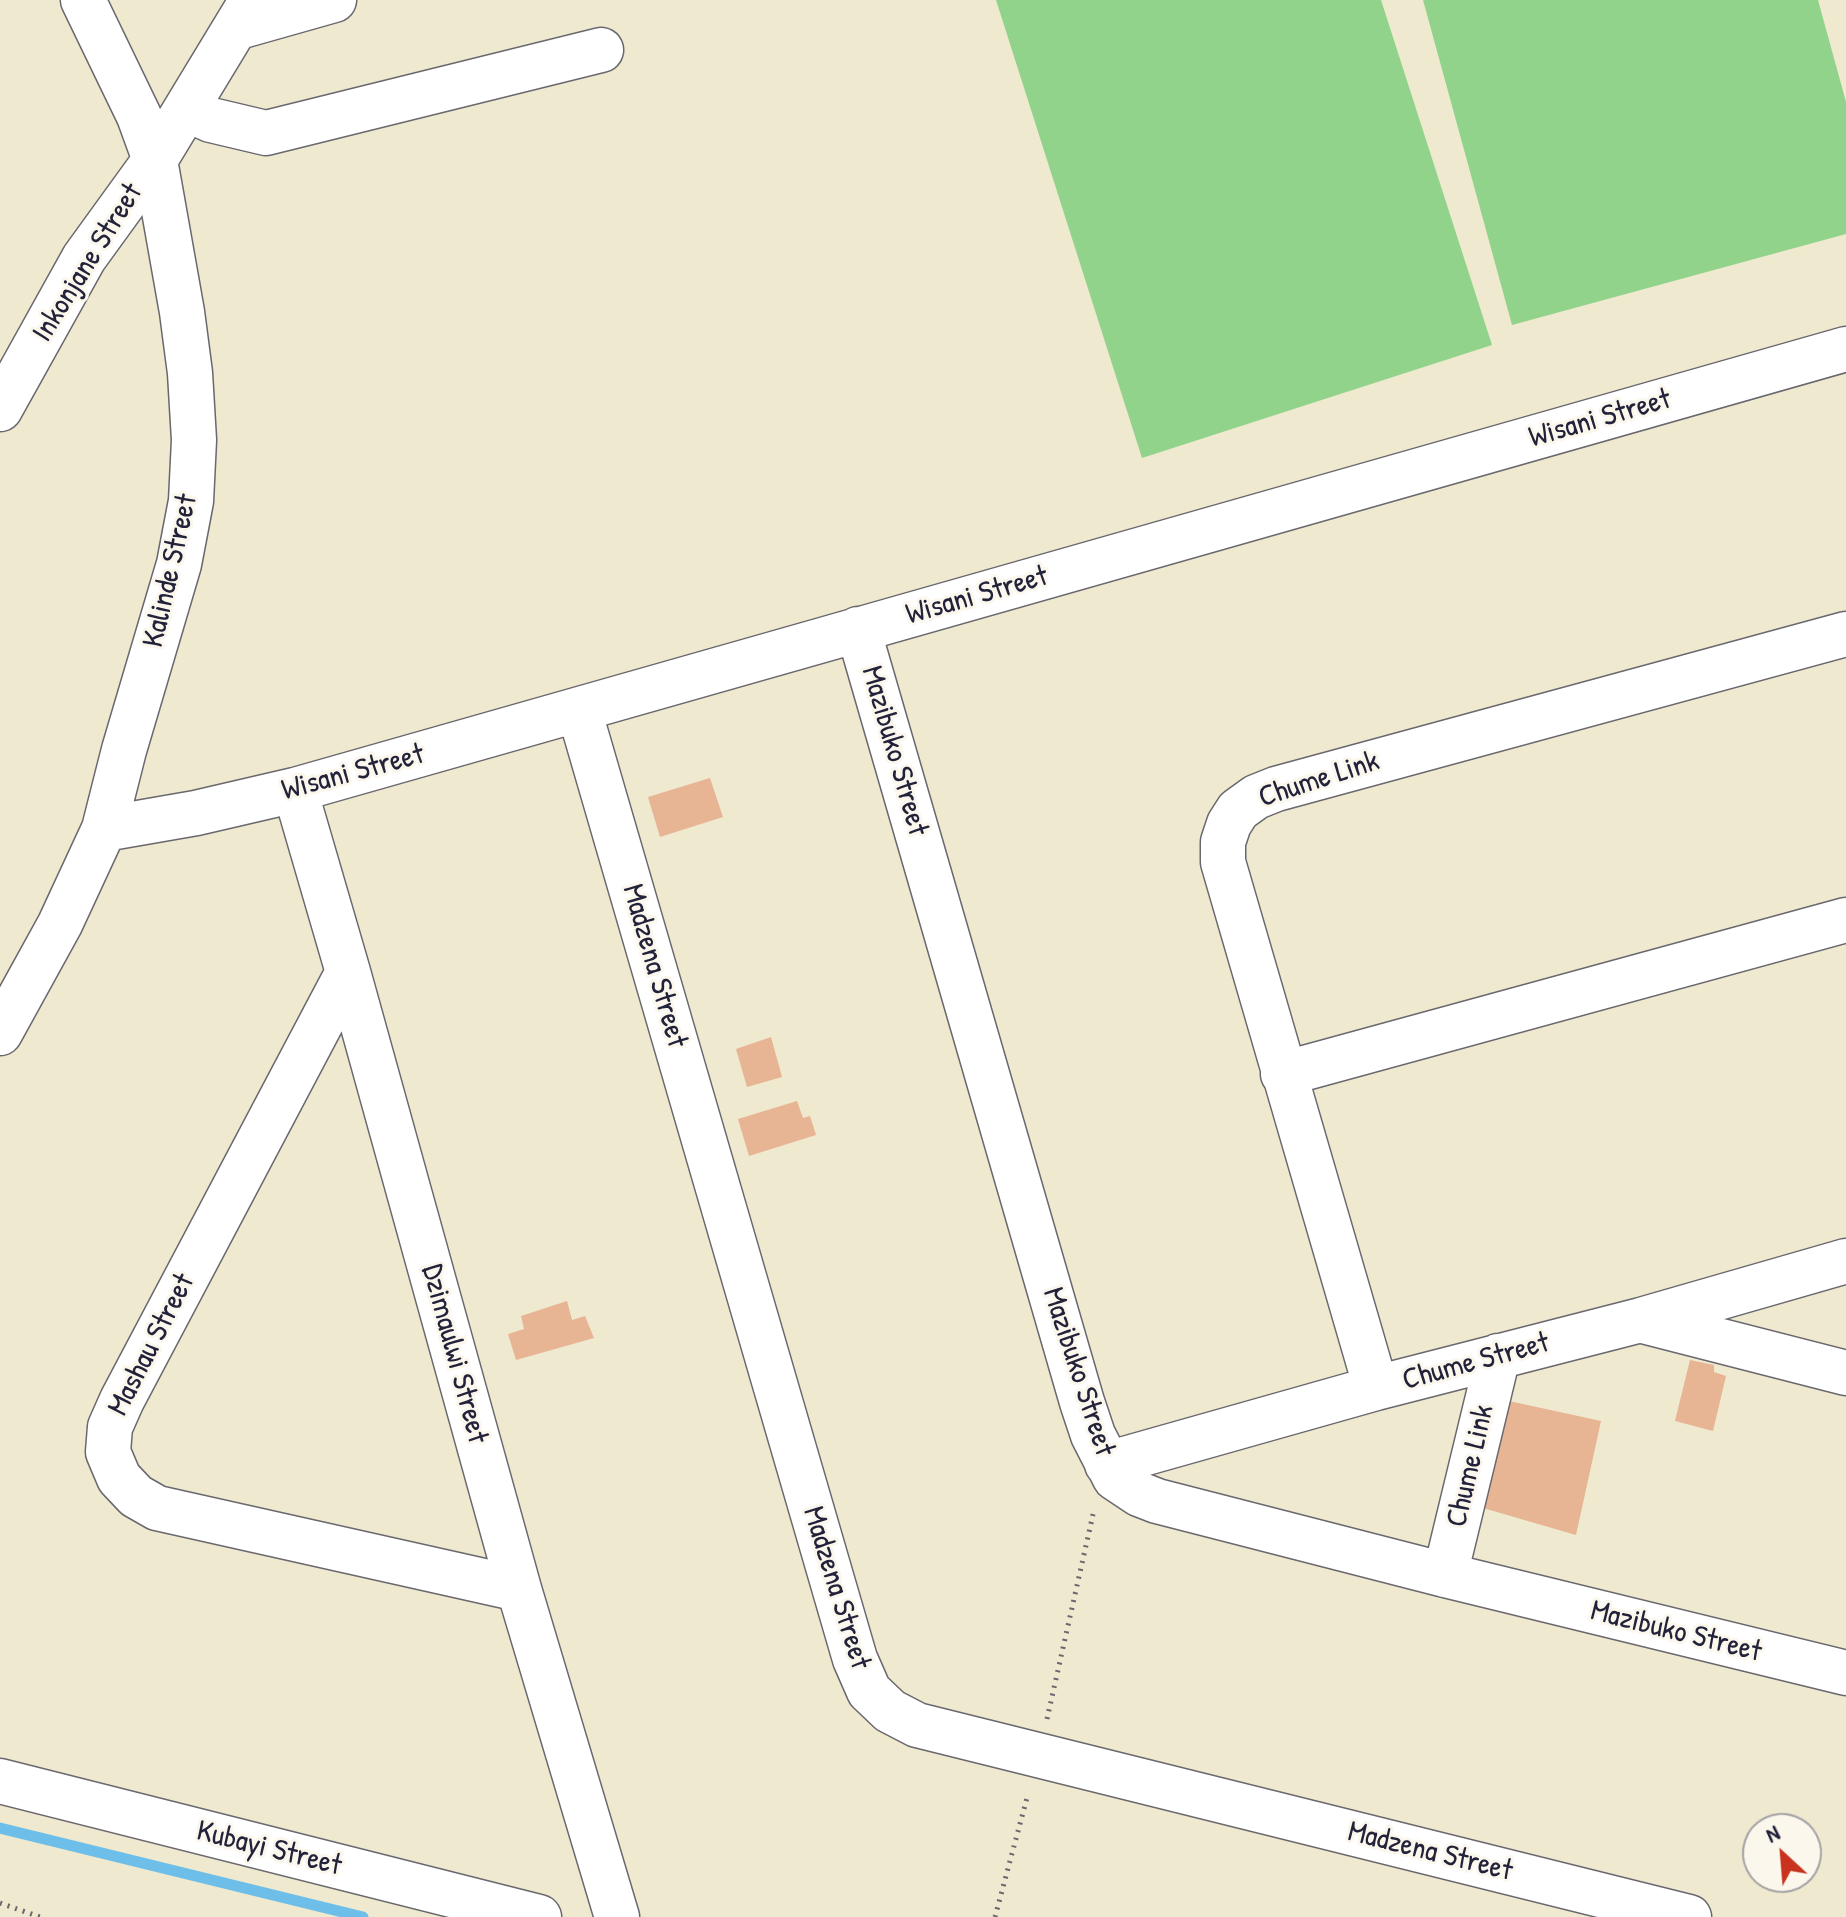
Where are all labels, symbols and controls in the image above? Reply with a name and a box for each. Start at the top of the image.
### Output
street label: Inkonjane Street [25,177,151,349]
street label: Wisani Street [1525,382,1675,456]
street label: Kalinde Street [136,491,206,651]
street label: Wisani Street [902,559,1052,633]
street label: Mazibuko Street [853,662,935,840]
street label: Wisani Street [278,737,428,809]
street label: Chume Link [1254,744,1384,816]
street label: Madzena Street [614,880,694,1052]
street label: Dzimaulwi Street [413,1261,495,1447]
street label: Mashau Street [101,1268,203,1422]
street label: Mazibuko Street [1034,1283,1122,1461]
street label: Chume Street [1399,1325,1553,1399]
street label: Chume Link [1439,1401,1503,1531]
street label: Madzena Street [794,1502,878,1674]
street label: Mazibuko Street [1587,1593,1765,1671]
north arrow [1742,1813,1822,1893]
street label: Kubayi Street [193,1814,345,1884]
street label: Madzena Street [1344,1814,1516,1890]
text: N [1761,1817,1784,1849]

